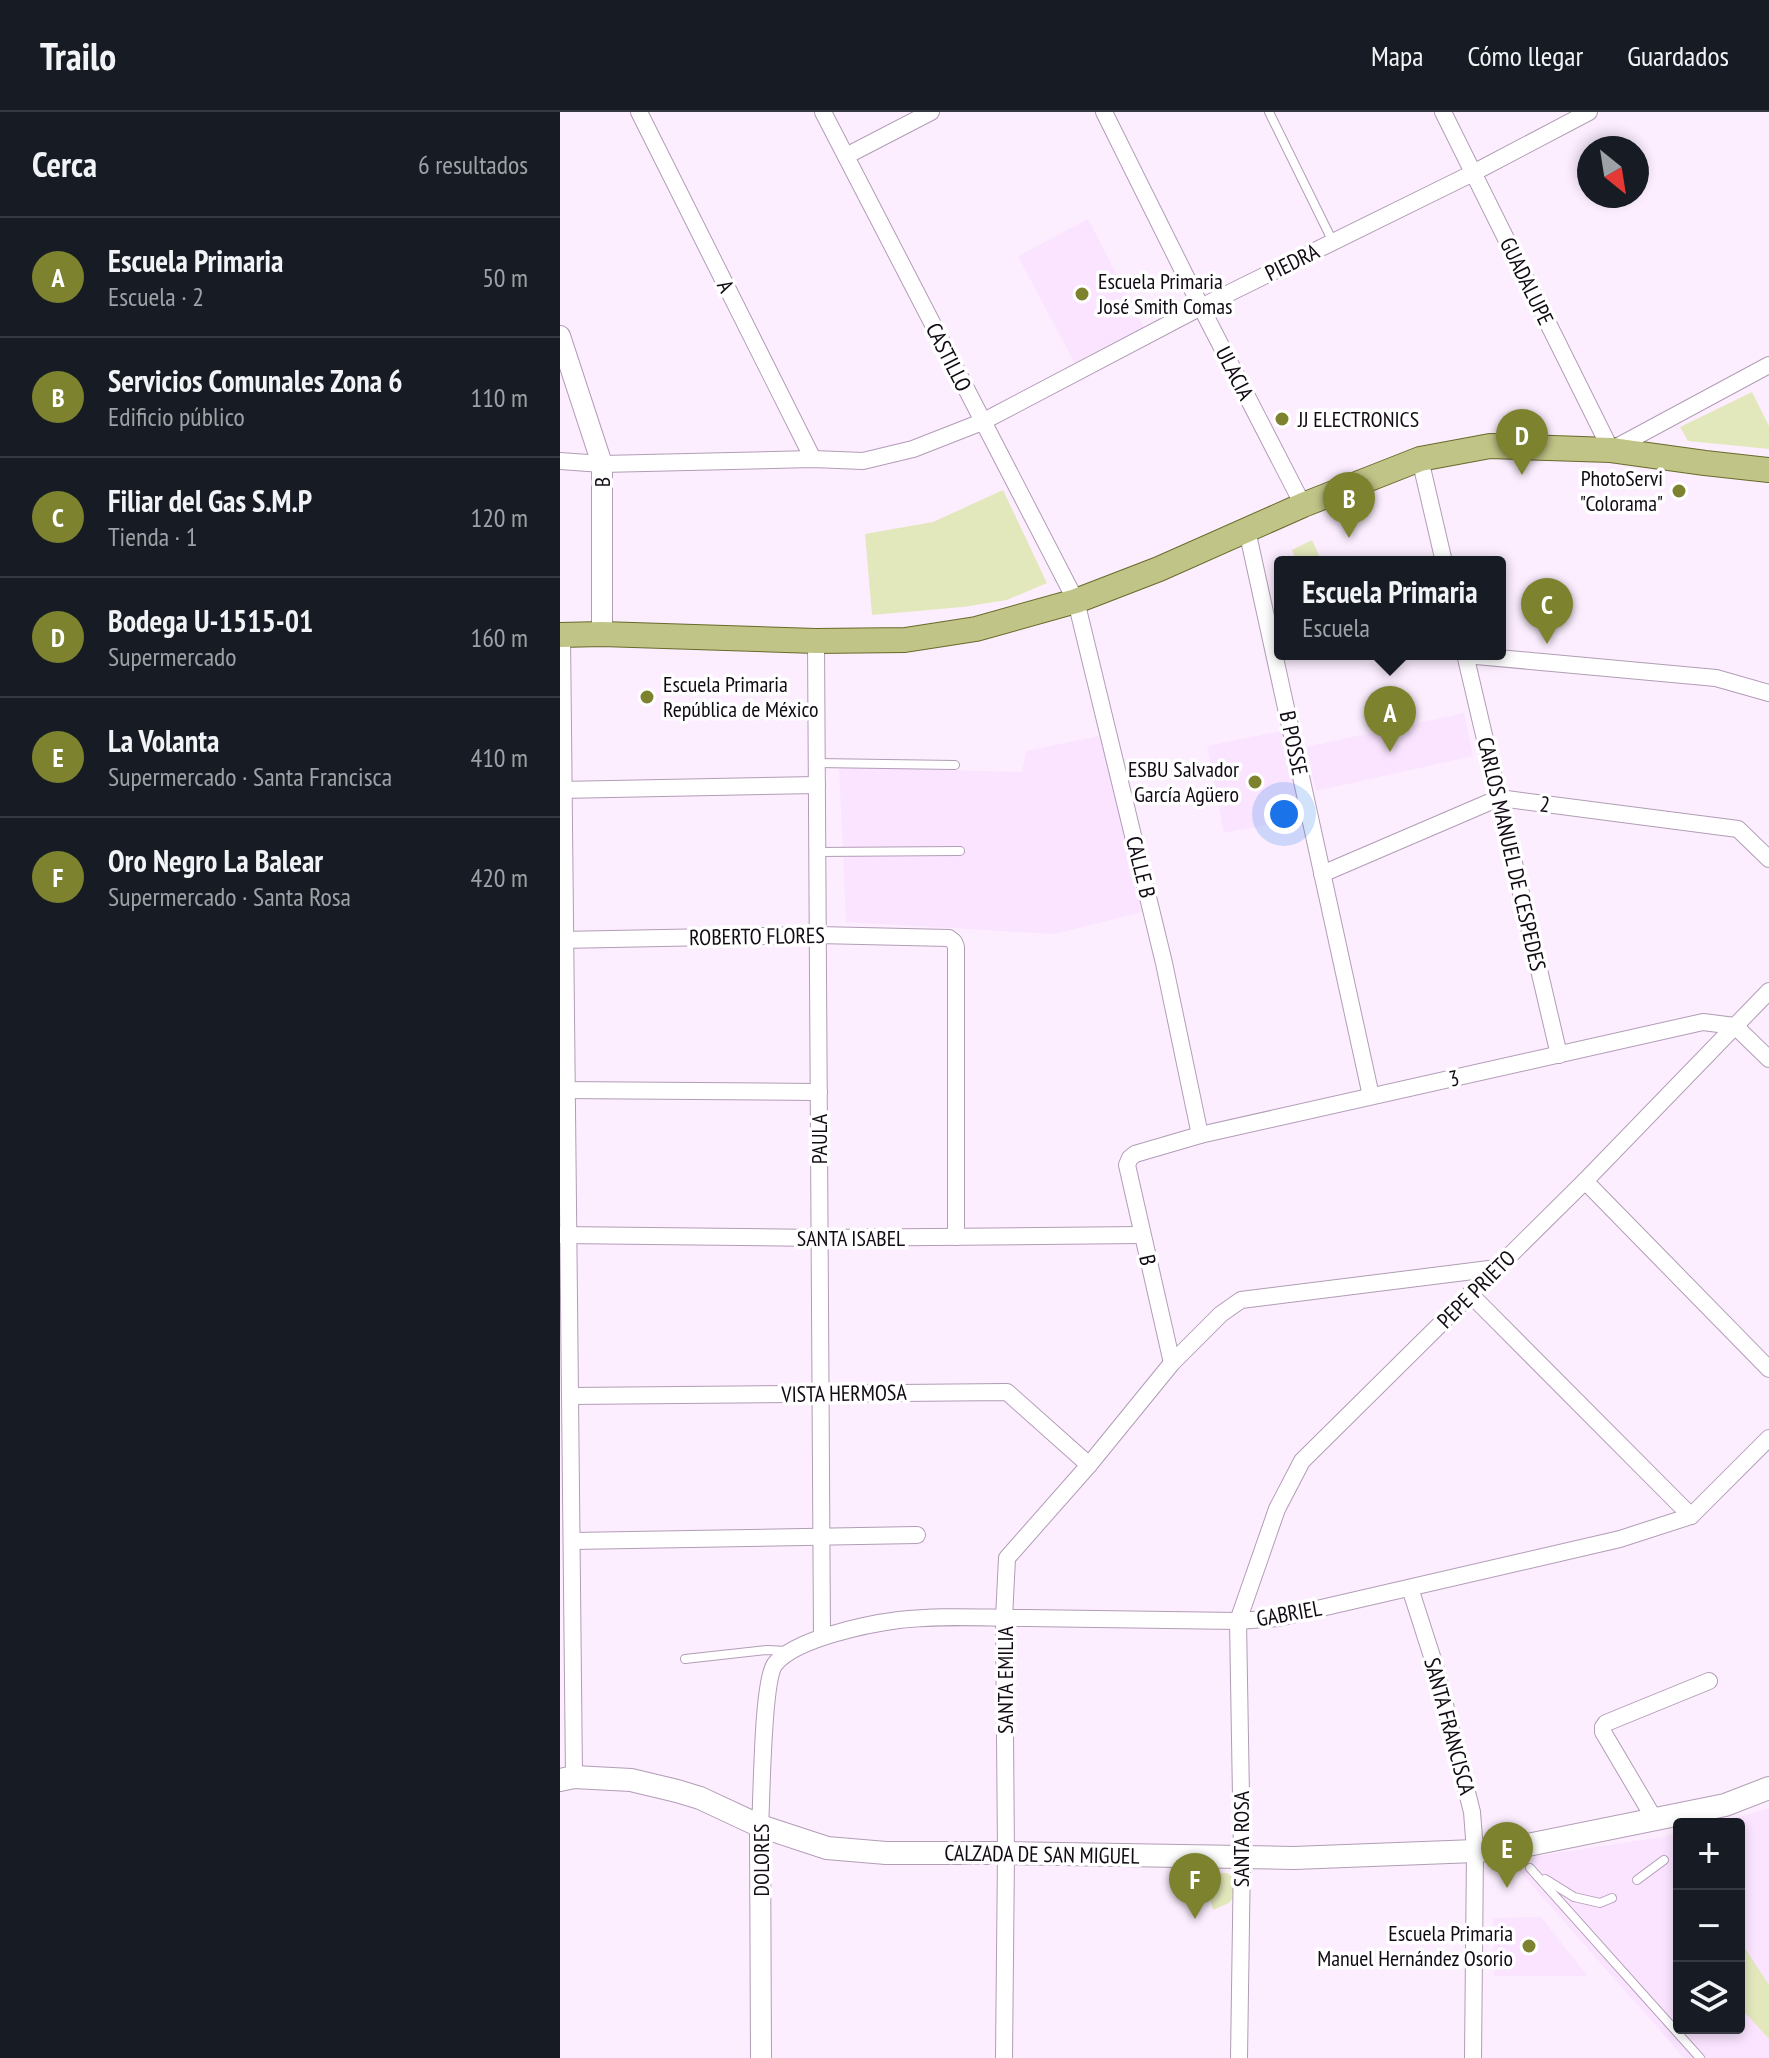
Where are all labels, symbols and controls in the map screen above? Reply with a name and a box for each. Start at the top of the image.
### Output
text: Trailo [40,31,116,80]
text: Mapa [1371,37,1423,74]
text: Cómo llegar [1467,37,1583,74]
text: Guardados [1627,37,1729,74]
north arrow [1577,136,1649,208]
text: Cerca [32,142,97,186]
text: 6 resultados [418,148,528,181]
street label: GUADALUPE [1494,233,1560,329]
street label: PIEDRA [1260,237,1324,287]
text: Escuela Primaria [108,241,283,280]
text: A [51,261,65,294]
text: 50 m [482,261,528,294]
place label: Escuela Primaria José Smith Comas [1097,267,1232,320]
street label: A [711,275,741,298]
text: Escuela · 2 [108,280,204,313]
marker: Escuela Primaria José Smith Comas [1073,285,1091,303]
street label: CASTILLO [920,318,978,396]
street label: ULACIA [1210,342,1261,405]
text: Servicios Comunales Zona 6 [108,361,403,400]
text: B [52,381,64,414]
text: 110 m [470,381,528,414]
text: Edificio público [108,400,245,433]
place label: JJ ELECTRONICS [1297,405,1419,433]
pin: D [1496,409,1548,475]
marker: JJ ELECTRONICS [1273,410,1291,428]
place label: PhotoServi "Colorama" [1580,464,1663,517]
pin: B [1323,472,1375,538]
street label: B [588,477,616,487]
text: Filiar del Gas S.M.P [108,481,312,520]
marker: PhotoServi "Colorama" [1670,482,1688,500]
text: C [52,501,64,534]
text: 120 m [470,501,528,534]
text: Tienda · 1 [108,520,197,553]
popup [1274,556,1506,660]
text: Escuela Primaria [1302,572,1478,611]
pin: C [1521,578,1573,644]
text: Bodega U-1515-01 [108,601,313,640]
text: Escuela [1302,611,1370,644]
text: D [51,621,65,654]
text: 160 m [470,621,528,654]
text: Supermercado [108,640,237,673]
place label: Escuela Primaria República de México [663,670,818,723]
pin: A [1364,686,1416,752]
marker: Escuela Primaria República de México [638,688,656,706]
street label: B POSSE [1274,708,1314,778]
text: La Volanta [108,721,219,760]
street label: CARLOS MANUEL DE CESPEDES [1471,734,1553,974]
text: E [52,741,64,774]
text: 410 m [470,741,528,774]
place label: ESBU Salvador García Agüero [1128,755,1239,808]
text: Supermercado · Santa Francisca [108,760,392,793]
marker: ESBU Salvador García Agüero [1246,773,1264,791]
street label: 2 [1538,790,1552,818]
your location [1264,794,1304,834]
street label: CALLE B [1120,833,1162,901]
text: Oro Negro La Balear [108,841,323,880]
text: F [53,861,63,894]
text: 420 m [470,861,528,894]
text: Supermercado · Santa Rosa [108,880,351,913]
street label: ROBERTO FLORES [689,921,825,951]
street label: 3 [1446,1063,1462,1093]
street label: PAULA [805,1113,833,1164]
street label: SANTA ISABEL [797,1224,905,1252]
street label: PEPE PRIETO [1431,1244,1521,1334]
street label: B [1133,1252,1163,1268]
street label: VISTA HERMOSA [780,1378,908,1408]
street label: GABRIEL [1254,1593,1324,1633]
street label: SANTA EMILIA [991,1625,1019,1734]
street label: SANTA FRANCISCA [1418,1654,1482,1798]
street label: SANTA ROSA [1227,1790,1255,1887]
map controls [1673,1818,1745,2034]
button: + [1673,1818,1745,1890]
pin: E [1481,1822,1533,1888]
street label: DOLORES [747,1824,775,1897]
street label: CALZADA DE SAN MIGUEL [944,1838,1140,1870]
pin: F [1169,1853,1221,1919]
button: − [1673,1890,1745,1962]
place label: Escuela Primaria Manuel Hernández Osorio [1317,1919,1513,1972]
marker: Escuela Primaria Manuel Hernández Osorio [1520,1937,1538,1955]
button: layers [1673,1962,1745,2034]

